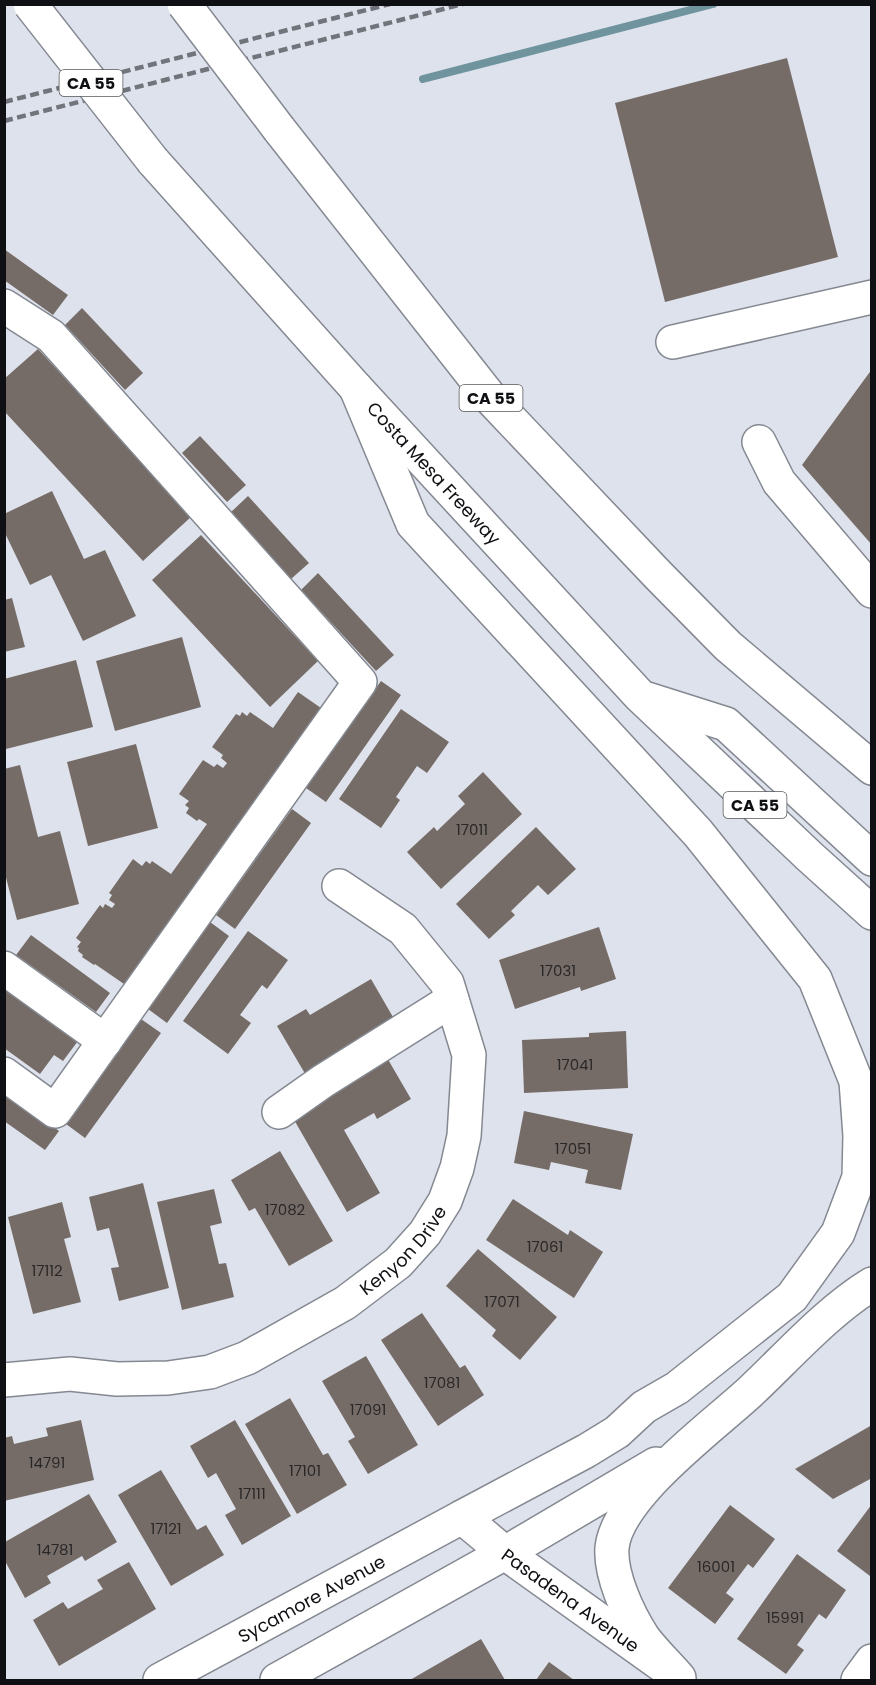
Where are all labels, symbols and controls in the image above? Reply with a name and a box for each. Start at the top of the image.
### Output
road number: CA 55 [60,70,122,96]
road number: CA 55 [460,385,522,411]
street label: Costa Mesa Freeway [362,396,507,550]
road number: CA 55 [724,792,786,818]
house number: 17011 [456,819,488,840]
house number: 17031 [540,960,576,981]
house number: 17041 [557,1054,593,1075]
house number: 17051 [555,1138,591,1159]
house number: 17082 [265,1199,305,1220]
street label: Kenyon Drive [354,1200,452,1300]
house number: 17061 [527,1236,563,1257]
house number: 17112 [31,1260,63,1281]
house number: 17071 [484,1291,520,1312]
house number: 17081 [424,1372,460,1393]
house number: 17091 [350,1399,386,1420]
house number: 14791 [29,1452,65,1473]
house number: 17101 [289,1460,321,1481]
house number: 17111 [238,1483,266,1504]
house number: 17121 [150,1518,182,1539]
house number: 14781 [37,1539,73,1560]
street label: Pasadena Avenue [497,1542,645,1658]
street label: Sycamore Avenue [233,1548,390,1648]
house number: 16001 [697,1556,735,1577]
house number: 15991 [766,1607,804,1628]

